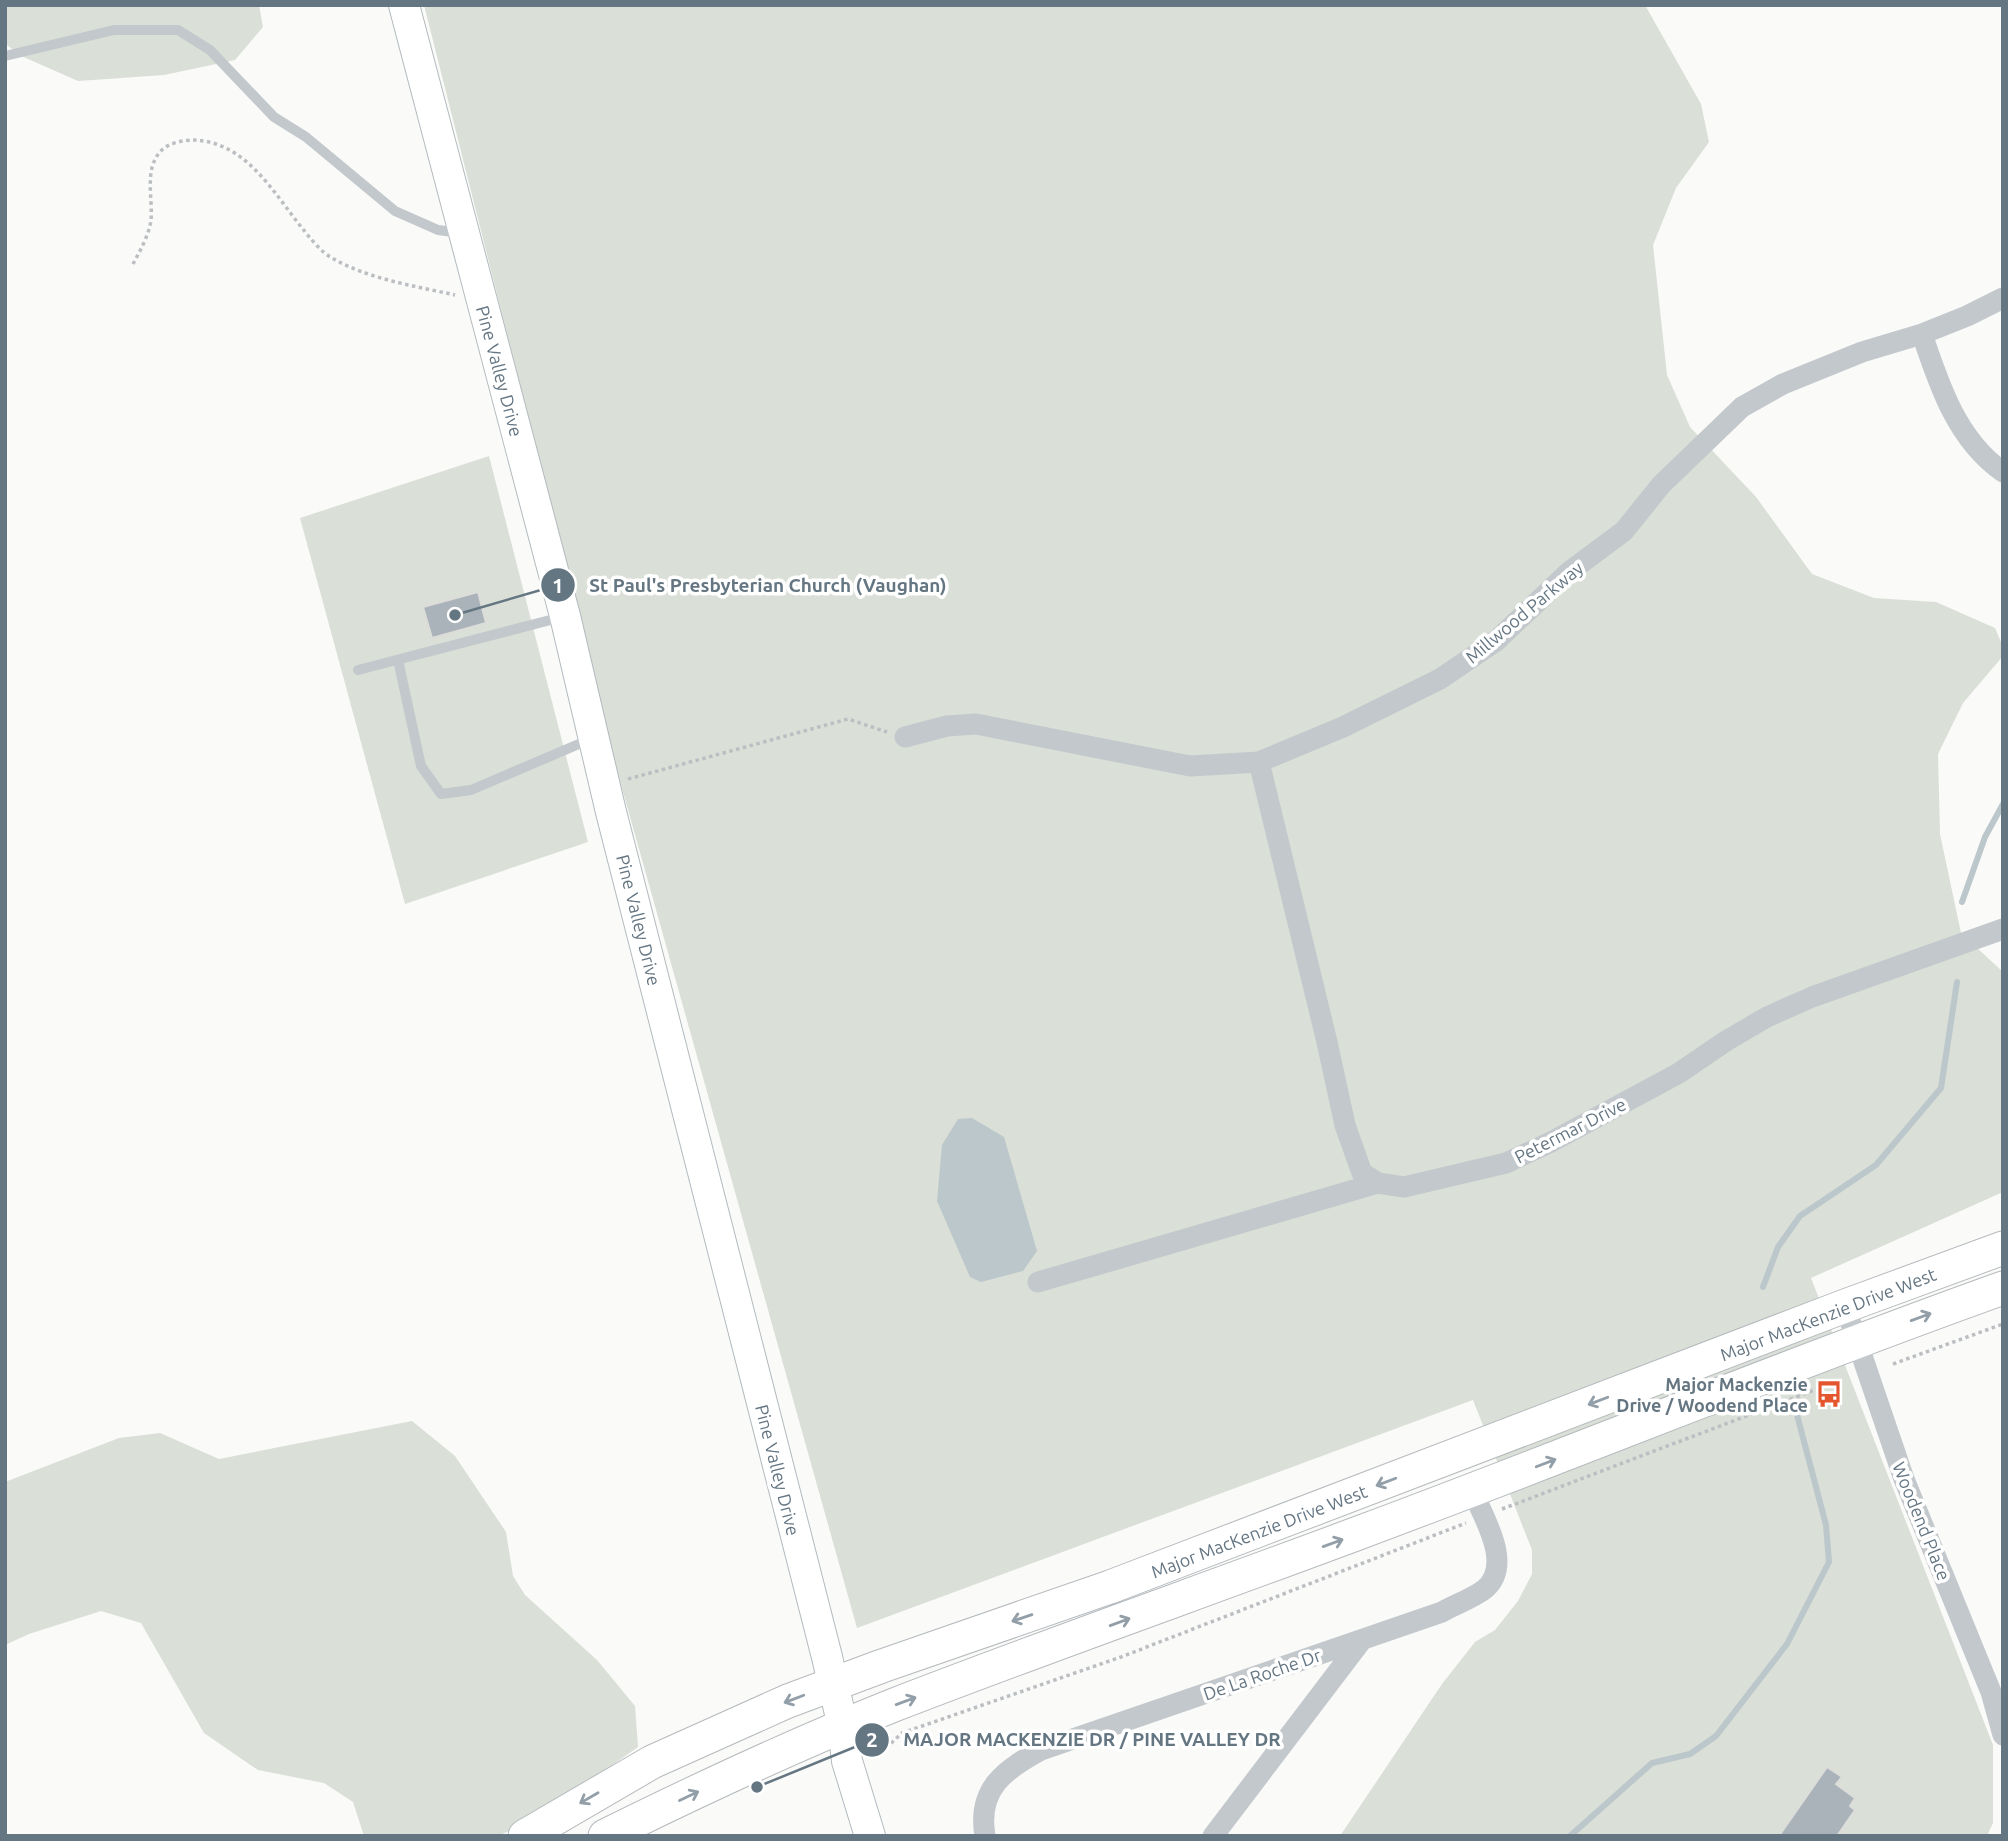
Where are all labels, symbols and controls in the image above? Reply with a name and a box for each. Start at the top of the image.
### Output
street label: Pine Valley Drive [473,303,527,439]
street label: Millwood Parkway [1461,557,1587,667]
callout: St Paul's Presbyterian Church (Vaughan) [540,565,960,605]
text: 1 [552,573,564,597]
text: St Paul's Presbyterian Church (Vaughan) [589,574,947,596]
street label: Pine Valley Drive [613,852,665,988]
street label: Petermar Drive [1511,1093,1629,1167]
street label: Major MacKenzie Drive West [1717,1264,1939,1364]
one-way arrow [1909,1310,1931,1322]
place label: Major Mackenzie Drive / Woodend Place [1616,1374,1808,1415]
bus stop icon: Major Mackenzie Drive / Woodend Place [1814,1379,1844,1409]
one-way arrow [1588,1396,1610,1408]
street label: Pine Valley Drive [752,1402,804,1538]
one-way arrow [1534,1455,1556,1468]
street label: Woodend Place [1889,1459,1955,1583]
one-way arrow [1376,1477,1398,1490]
street label: Major MacKenzie Drive West [1148,1481,1370,1581]
one-way arrow [1321,1536,1343,1548]
one-way arrow [1011,1612,1033,1625]
one-way arrow [1108,1615,1130,1628]
street label: De La Roche Dr [1200,1644,1324,1704]
one-way arrow [783,1694,805,1707]
one-way arrow [895,1694,917,1706]
callout: MAJOR MACKENZIE DR / PINE VALLEY DR [854,1720,1295,1760]
text: 2 [866,1727,878,1751]
text: MAJOR MACKENZIE DR / PINE VALLEY DR [903,1728,1281,1750]
one-way arrow [678,1788,699,1802]
one-way arrow [580,1792,600,1806]

